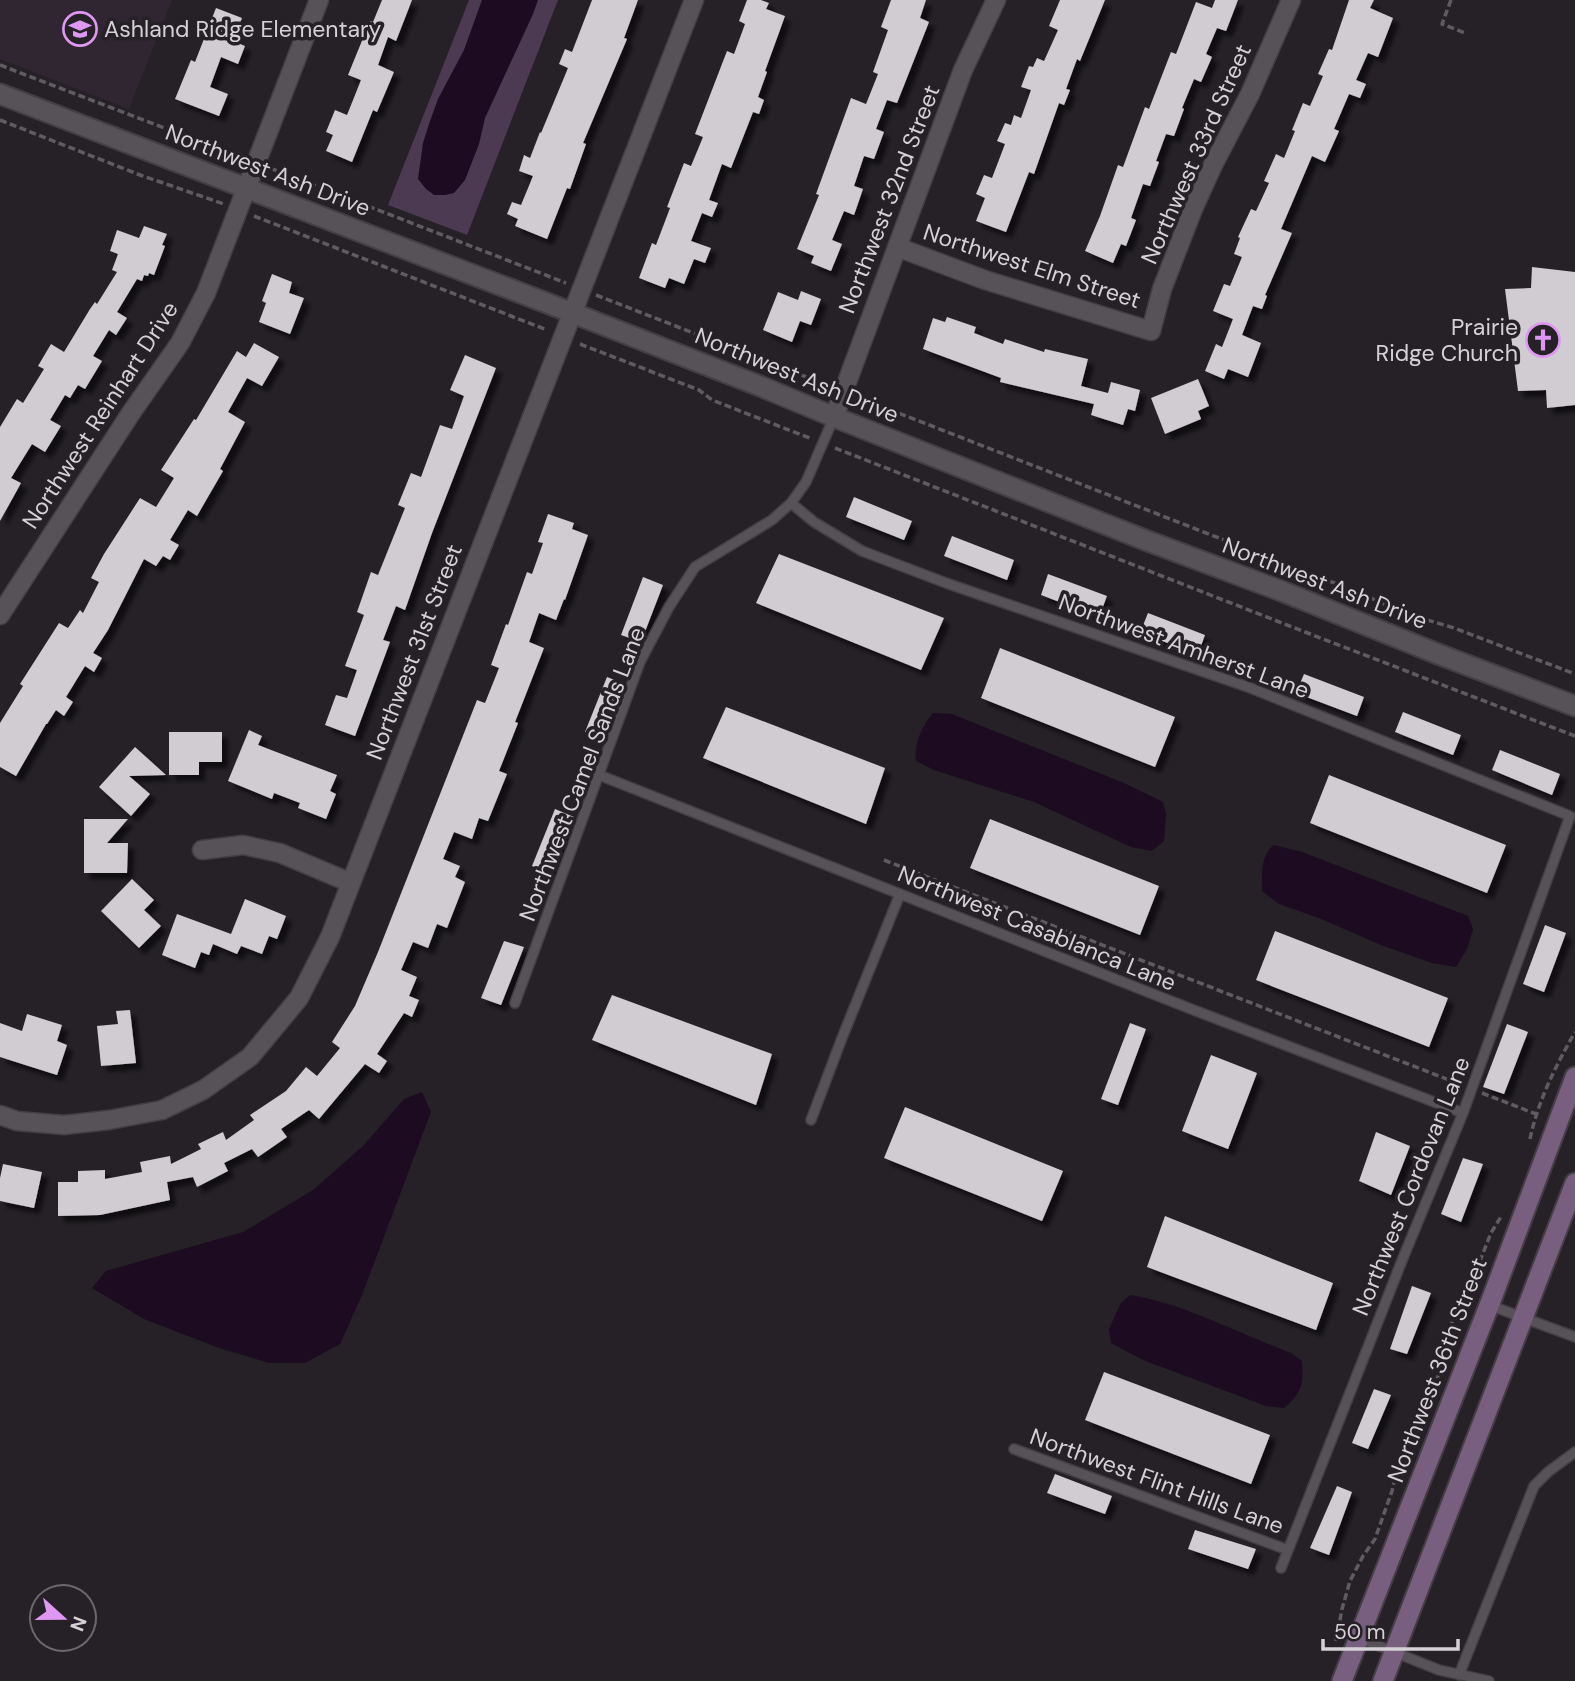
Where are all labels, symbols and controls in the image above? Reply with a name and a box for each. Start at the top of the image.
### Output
school or university icon: Ashland Ridge Elementary [61,10,99,48]
place label: Ashland Ridge Elementary [104,14,382,44]
street label: Northwest 33rd Street [1134,39,1258,269]
street label: Northwest 32nd Street [832,80,946,318]
street label: Northwest Ash Drive [161,117,375,223]
street label: Northwest Elm Street [920,217,1144,315]
street label: Northwest Reinhart Drive [15,296,185,534]
place label: Prairie Ridge Church [1375,312,1518,368]
street label: Northwest Ash Drive [691,320,903,430]
church icon: Prairie Ridge Church [1524,321,1562,359]
street label: Northwest Ash Drive [1218,530,1432,636]
street label: Northwest 31st Street [359,540,469,764]
street label: Northwest Amherst Lane [1055,587,1313,705]
street label: Northwest Camel Sands Lane [512,623,652,925]
street label: Northwest Casablanca Lane [893,858,1181,998]
street label: Northwest Cordovan Lane [1345,1052,1477,1320]
street label: Northwest 36th Street [1380,1253,1494,1487]
street label: Northwest Flint Hills Lane [1026,1421,1288,1541]
north arrow [28,1583,98,1653]
scale bar [1323,1608,1458,1652]
text: N [64,1613,93,1635]
text: 50 m [1334,1618,1385,1646]

